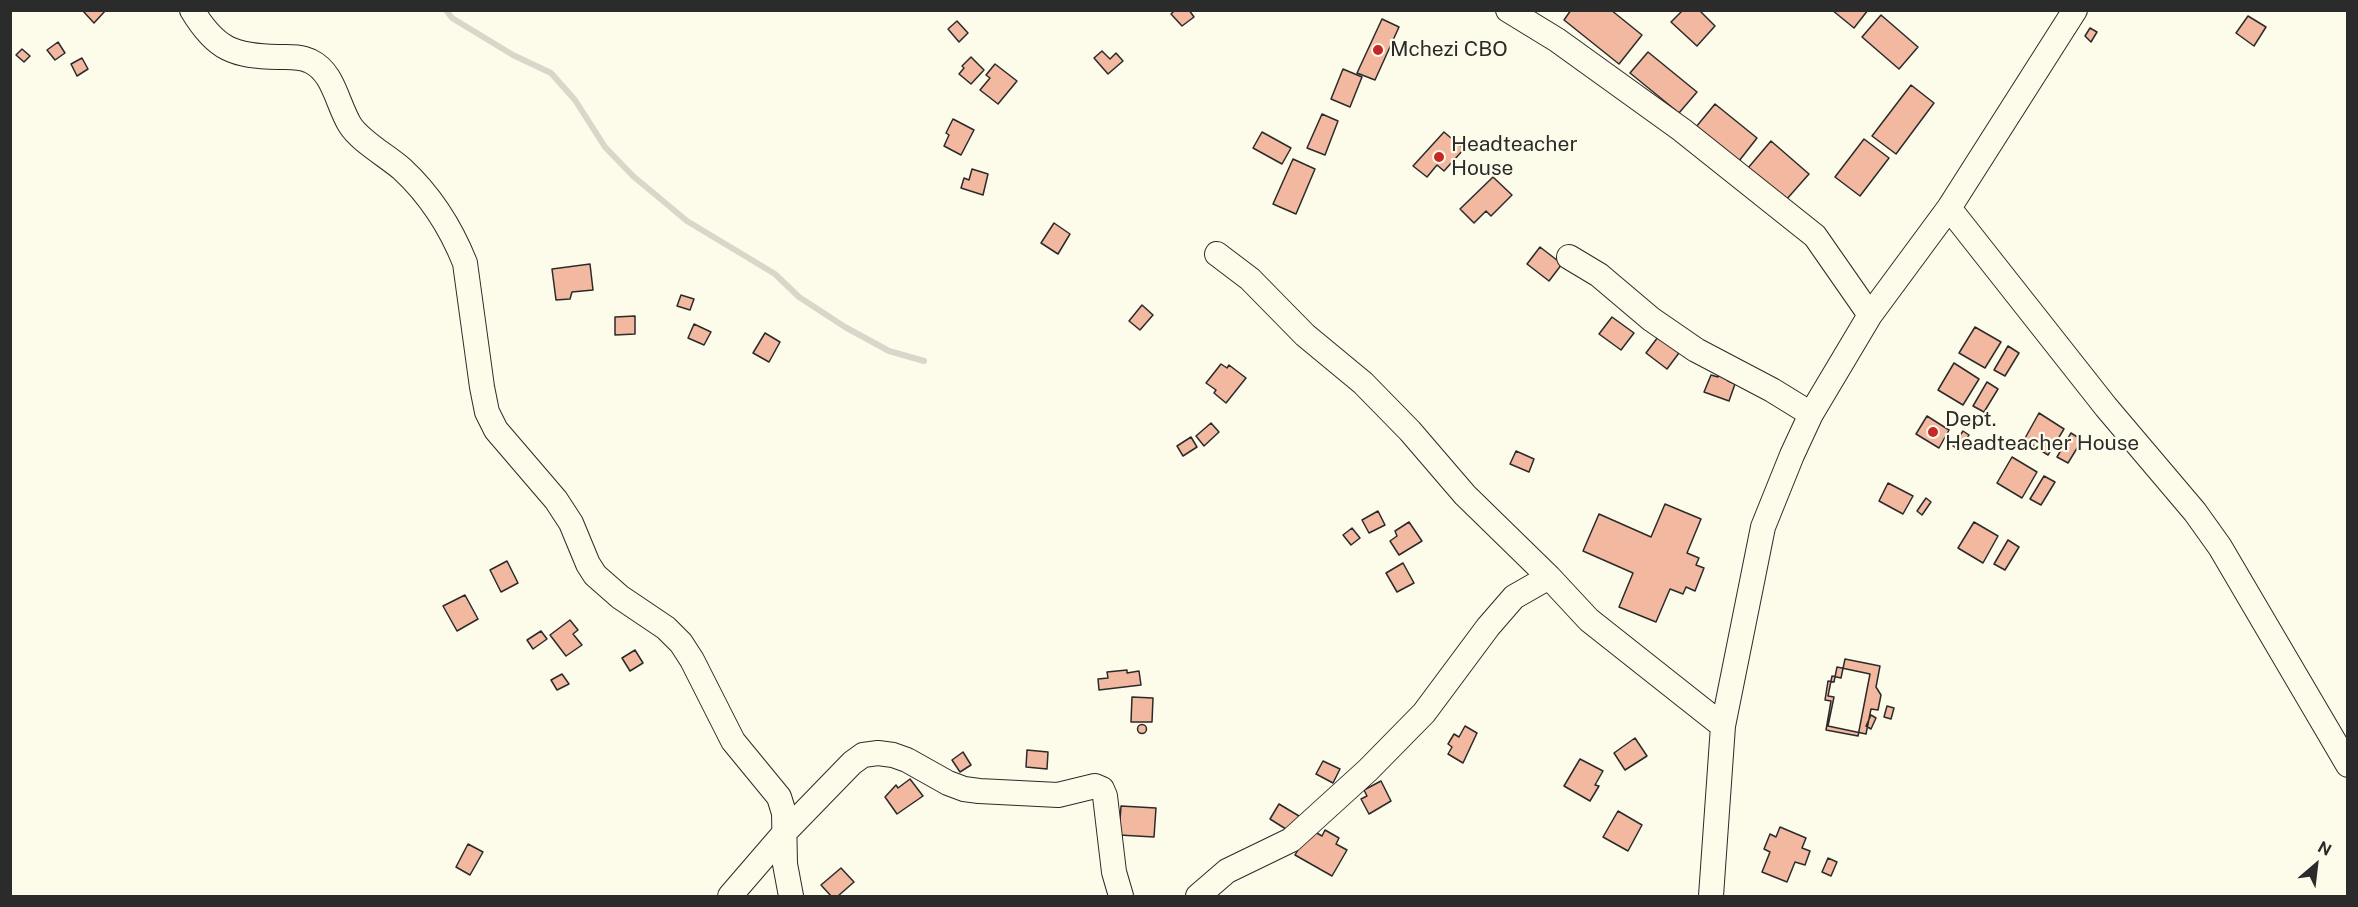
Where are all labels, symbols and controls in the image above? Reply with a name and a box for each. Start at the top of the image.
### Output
place label: Mchezi CBO [1390,37,1508,63]
marker: Mchezi CBO [1371,43,1385,57]
place label: Headteacher House [1451,132,1578,182]
marker: Headteacher House [1432,150,1446,164]
place label: Dept. Headteacher House [1945,407,2139,457]
marker: Dept. Headteacher House [1926,425,1940,439]
north arrow [2286,835,2346,895]
text: N [2315,837,2335,860]

